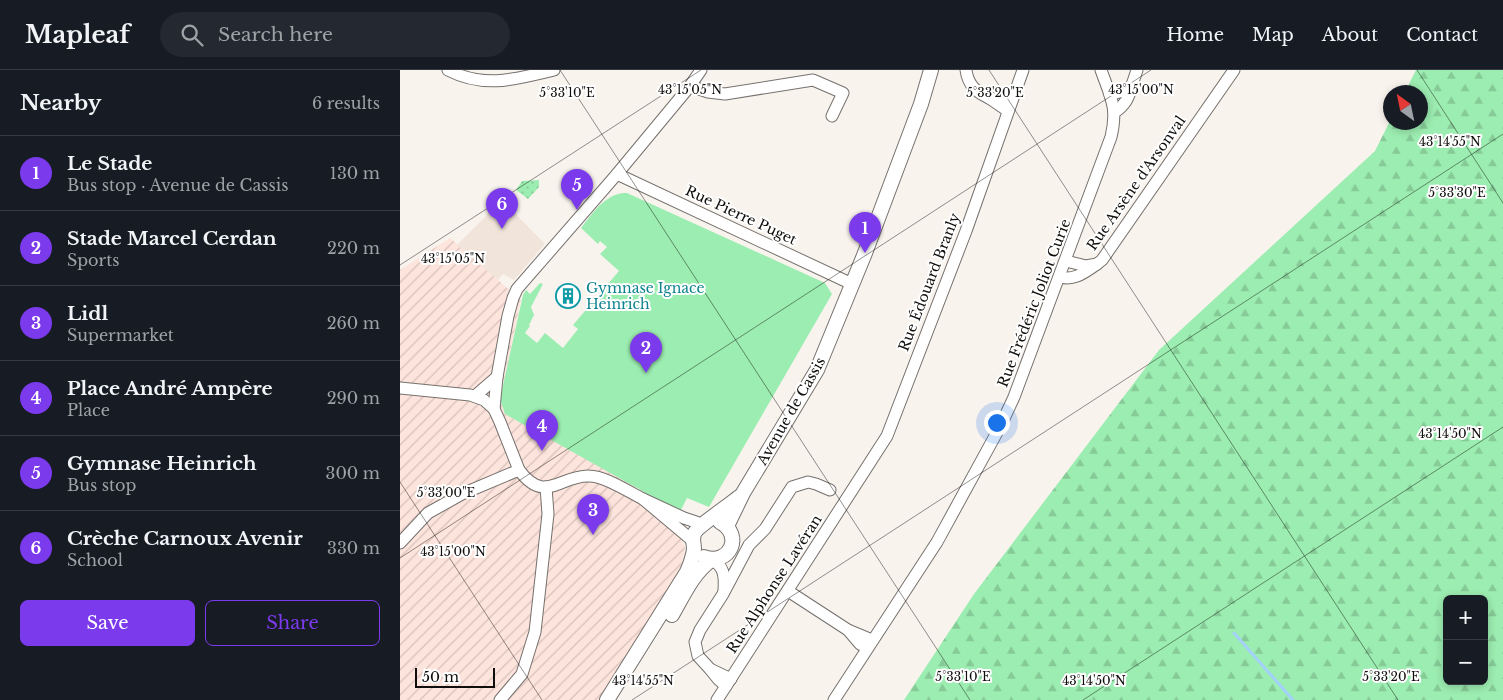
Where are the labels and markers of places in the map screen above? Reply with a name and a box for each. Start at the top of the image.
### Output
pin: 5 [561,169,593,210]
pin: 6 [486,188,518,229]
pin: 1 [849,212,881,253]
place label: Gymnase Ignace Heinrich [586,279,705,313]
building icon: Gymnase Ignace Heinrich [555,283,581,309]
pin: 2 [630,332,662,373]
pin: 4 [526,410,558,451]
pin: 3 [577,494,609,535]

